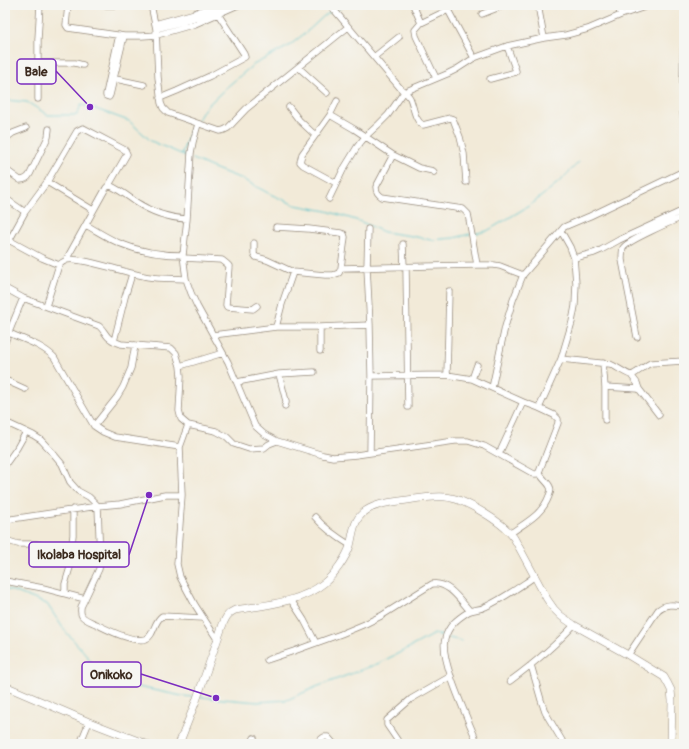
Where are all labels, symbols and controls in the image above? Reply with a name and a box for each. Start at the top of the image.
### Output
callout: Bale [17,59,56,84]
text: Bale [25,64,48,80]
callout: Ikolaba Hospital [29,542,129,567]
text: Ikolaba Hospital [37,547,121,563]
callout: Onikoko [82,662,141,687]
text: Onikoko [90,667,132,683]

